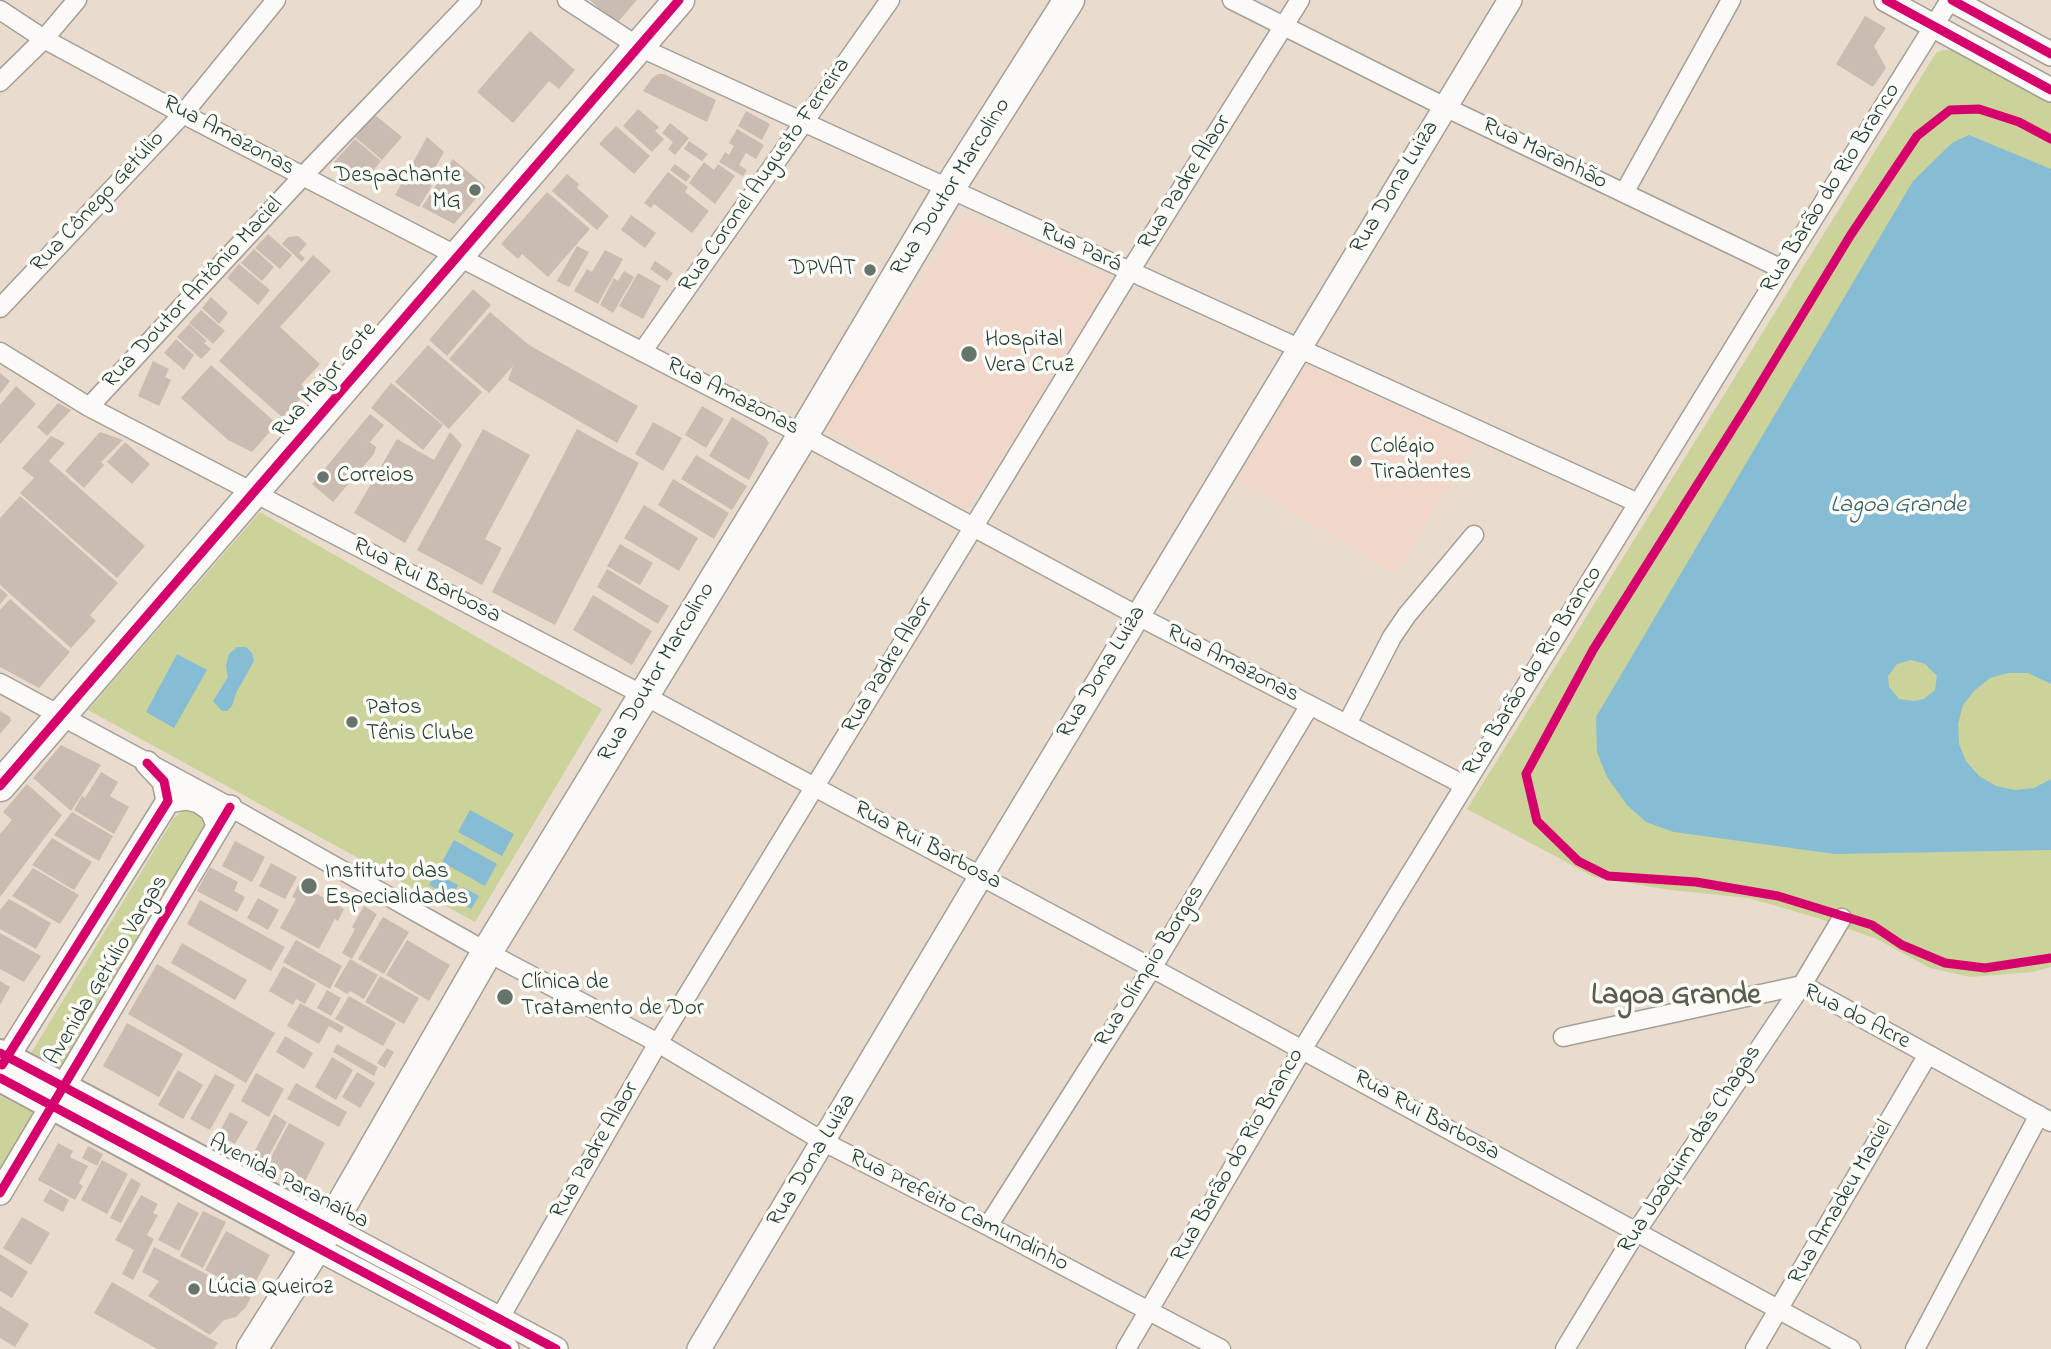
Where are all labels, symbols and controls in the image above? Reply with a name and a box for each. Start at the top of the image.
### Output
street label: Rua Coronel Augusto Ferreira [674,53,858,299]
street label: Rua Barão do Rio Branco [1756,79,1908,299]
street label: Rua Amazonas [157,91,299,183]
street label: Rua Doutor Marcolino [886,94,1018,282]
street label: Rua Padre Alaor [1133,110,1239,256]
street label: Rua Maranhão [1477,113,1611,197]
street label: Rua Dona Luiza [1346,117,1446,259]
street label: Rua Cônego Getúlio [26,126,172,280]
place label: Despachante MG [334,163,461,217]
marker: Despachante MG [467,182,483,198]
street label: Rua Doutor Antônio Maciel [98,193,290,395]
street label: Rua Pará [1035,218,1125,280]
place label: DPVAT [789,256,856,284]
marker: DPVAT [862,262,878,278]
street label: Rua Major Gote [268,318,384,444]
place label: Hospital Vera Cruz [985,327,1074,381]
marker: Hospital Vera Cruz [959,344,979,364]
street label: Rua Amazonas [661,353,803,443]
place label: Colégio Tiradentes [1370,434,1471,488]
marker: Colégio Tiradentes [1348,453,1364,469]
place label: Correios [337,463,414,491]
marker: Correios [315,469,331,485]
water label: Lagoa Grande [1830,493,1966,521]
street label: Rua Rui Barbosa [347,533,505,631]
street label: Rua Barão do Rio Branco [1458,562,1610,782]
street label: Rua Doutor Marcolino [593,578,723,768]
street label: Rua Padre Alaor [838,593,940,739]
street label: Rua Dona Luiza [1053,602,1153,744]
street label: Rua Amazonas [1161,620,1303,710]
place label: Patos Tênis Clube [366,695,474,749]
marker: Patos Tênis Clube [344,714,360,730]
street label: Rua Rui Barbosa [849,797,1005,897]
place label: Instituto das Especialidades [325,859,469,913]
street label: Avenida Getúlio Vargas [40,871,176,1071]
marker: Instituto das Especialidades [299,876,319,896]
street label: Rua Olímpio Borges [1090,881,1212,1053]
place label: Clínica de Tratamento de Dor [521,970,704,1024]
street label: Rua do Acre [1798,979,1914,1057]
district label: Lagoa Grande [1591,980,1761,1016]
marker: Clínica de Tratamento de Dor [495,987,515,1007]
street label: Rua Joaquim das Chagas [1613,1040,1769,1260]
street label: Rua Barão do Rio Branco [1167,1044,1311,1268]
street label: Rua Rui Barbosa [1348,1065,1504,1169]
street label: Rua Padre Alaor [546,1077,646,1225]
street label: Rua Dona Luiza [763,1090,863,1232]
street label: Rua Amadeu Maciel [1784,1116,1900,1290]
street label: Avenida Paranaíba [203,1129,373,1237]
street label: Rua Prefeito Camundinho [844,1145,1072,1279]
place label: Lúcia Queiroz [208,1275,333,1303]
marker: Lúcia Queiroz [186,1281,202,1297]

